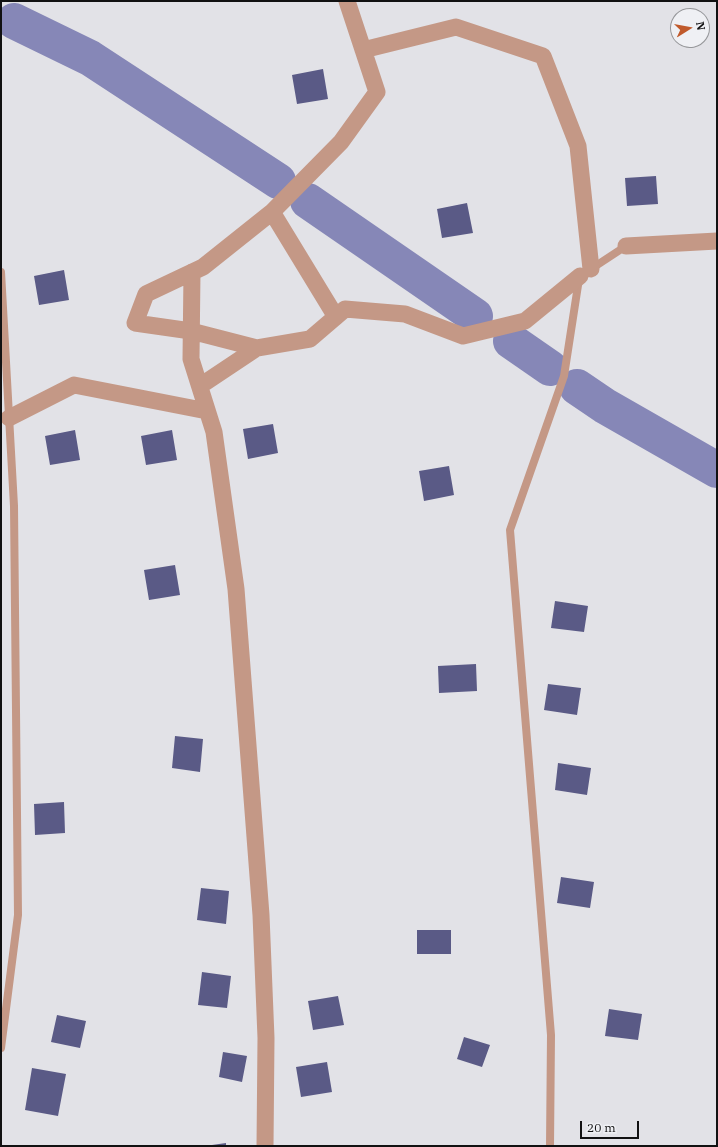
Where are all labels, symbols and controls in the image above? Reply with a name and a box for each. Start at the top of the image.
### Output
north arrow [670,8,710,48]
text: N [693,20,708,32]
scale bar [582,1113,641,1139]
text: 20 m [587,1120,616,1135]

